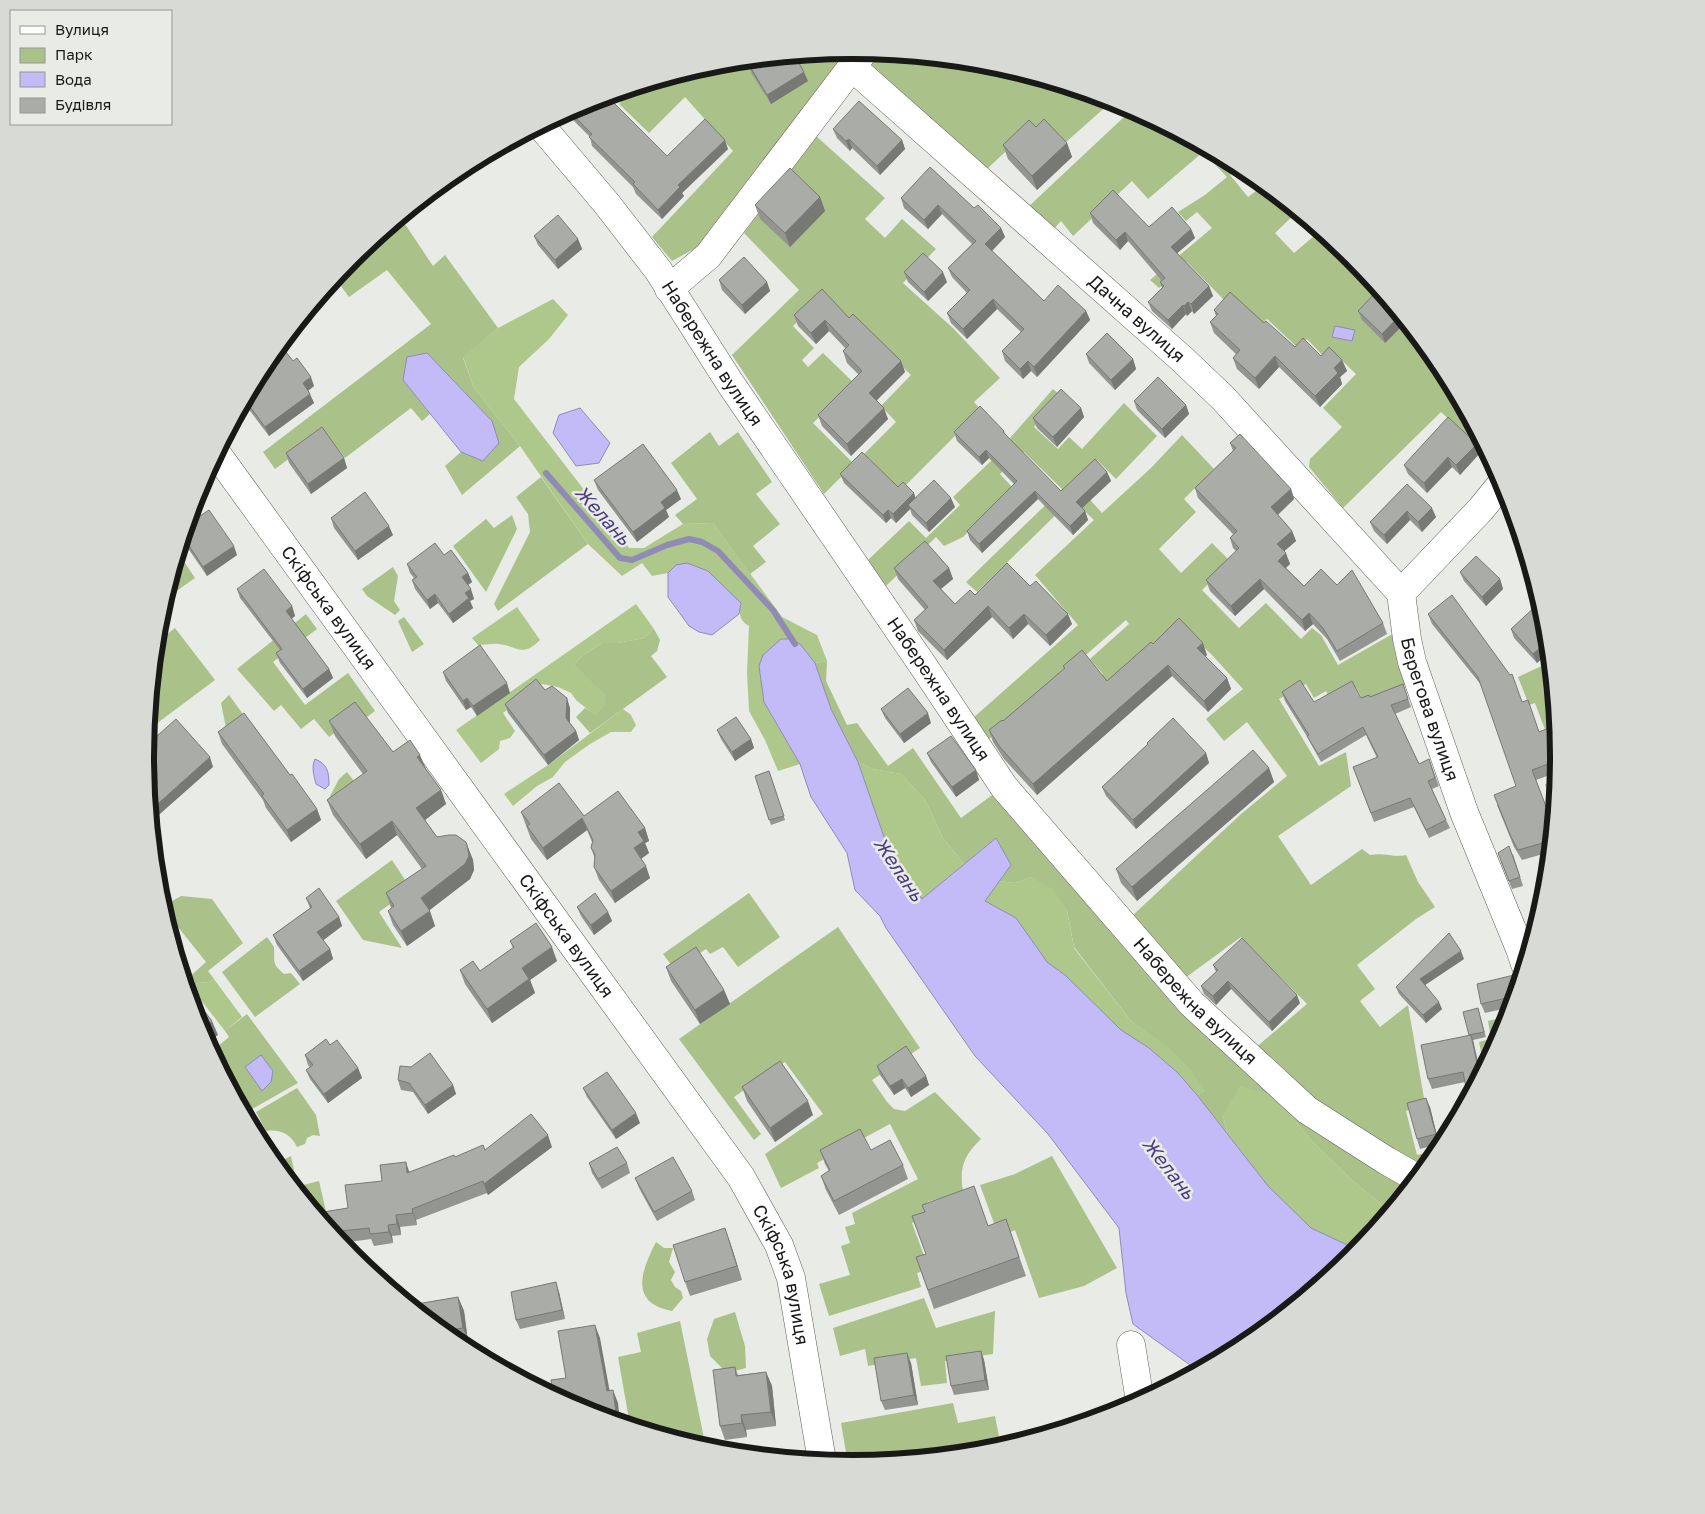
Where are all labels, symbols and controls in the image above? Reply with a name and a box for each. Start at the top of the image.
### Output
legend [10,10,172,125]
text: Вулиця [55,20,109,38]
text: Парк [55,45,93,63]
text: Вода [55,70,92,88]
text: Будівля [55,95,111,113]
street label: Дачна вулиця [1084,270,1190,367]
street label: Набережна вулиця [658,276,768,430]
water label: Желань [571,480,637,550]
street label: Скіфська вулиця [277,541,382,673]
street label: Набережна вулиця [883,612,996,765]
street label: Берегова вулиця [1397,635,1464,784]
water label: Желань [870,832,930,906]
street label: Скіфська вулиця [515,869,619,1001]
street label: Набережна вулиця [1129,932,1262,1069]
water label: Желань [1138,1132,1201,1204]
street label: Скіфська вулиця [749,1200,814,1347]

